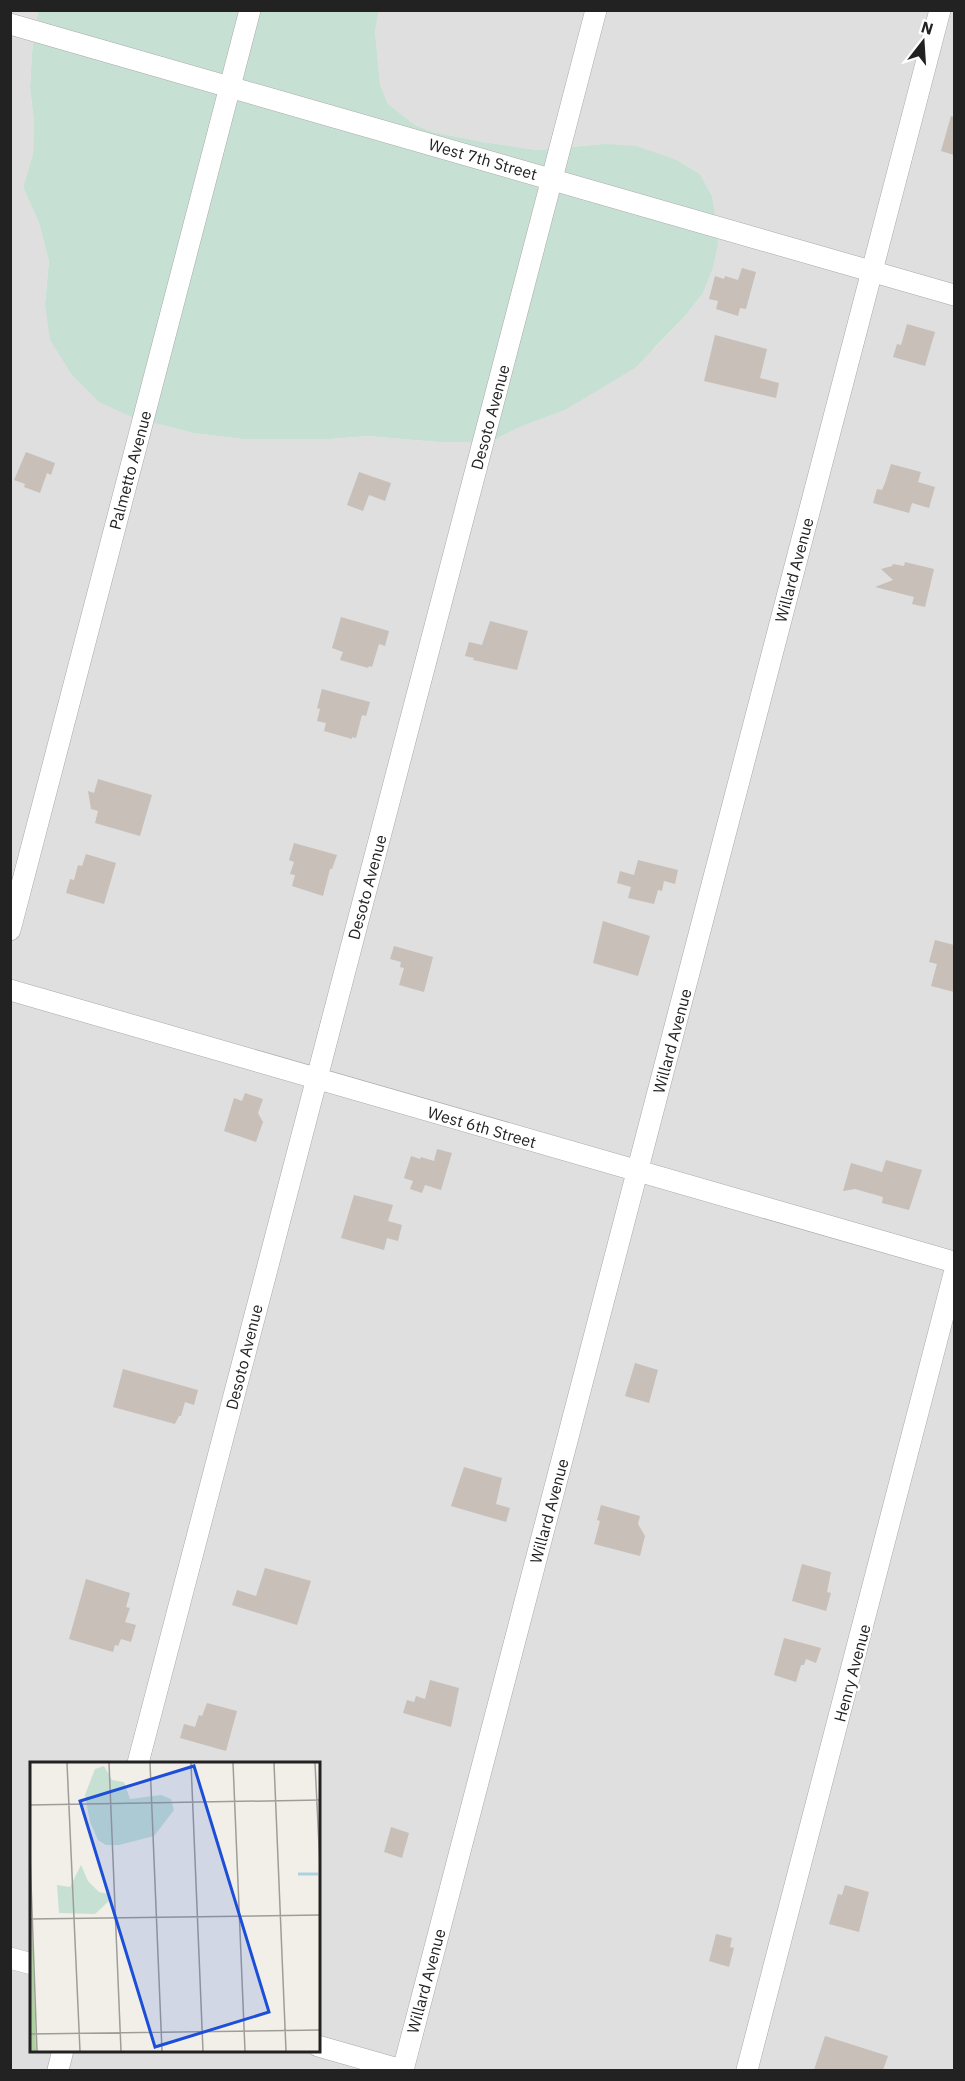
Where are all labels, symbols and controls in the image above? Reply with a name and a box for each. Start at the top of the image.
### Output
north arrow [893,12,953,72]
text: N [919,16,936,39]
street label: West 7th Street [426,134,540,184]
street label: Desoto Avenue [466,362,514,472]
street label: Palmetto Avenue [105,408,156,532]
street label: Willard Avenue [770,515,818,625]
street label: Desoto Avenue [343,832,391,942]
street label: Willard Avenue [648,986,696,1096]
street label: West 6th Street [425,1102,539,1152]
street label: Desoto Avenue [221,1302,267,1412]
street label: Willard Avenue [525,1456,573,1566]
street label: Henry Avenue [829,1622,875,1724]
inset map [30,1762,320,2051]
street label: Willard Avenue [402,1926,450,2036]

